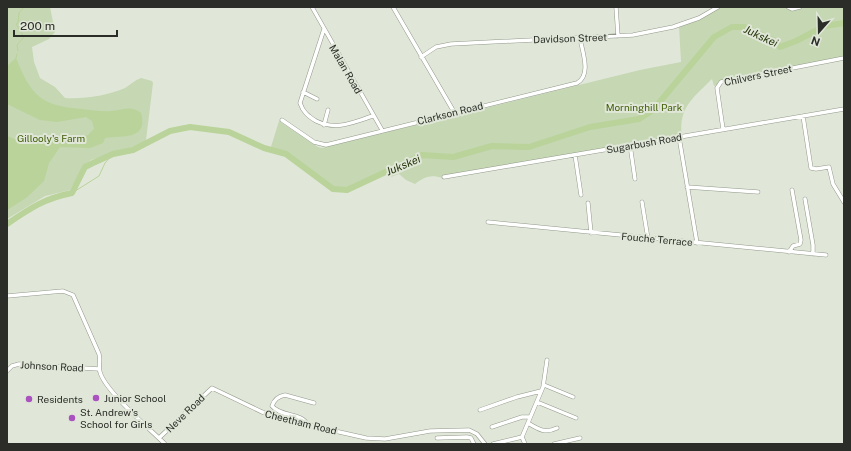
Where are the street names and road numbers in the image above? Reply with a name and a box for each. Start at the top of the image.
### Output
street label: Davidson Street [533,31,607,45]
street label: Malan Road [327,42,365,96]
street label: Chilvers Street [723,62,793,88]
street label: Clarkson Road [416,99,484,127]
street label: Sugarbush Road [605,130,683,156]
street label: Fouche Terrace [621,230,693,248]
street label: Johnson Road [20,358,84,374]
street label: Neve Road [163,391,207,435]
street label: Cheetham Road [264,407,338,437]

